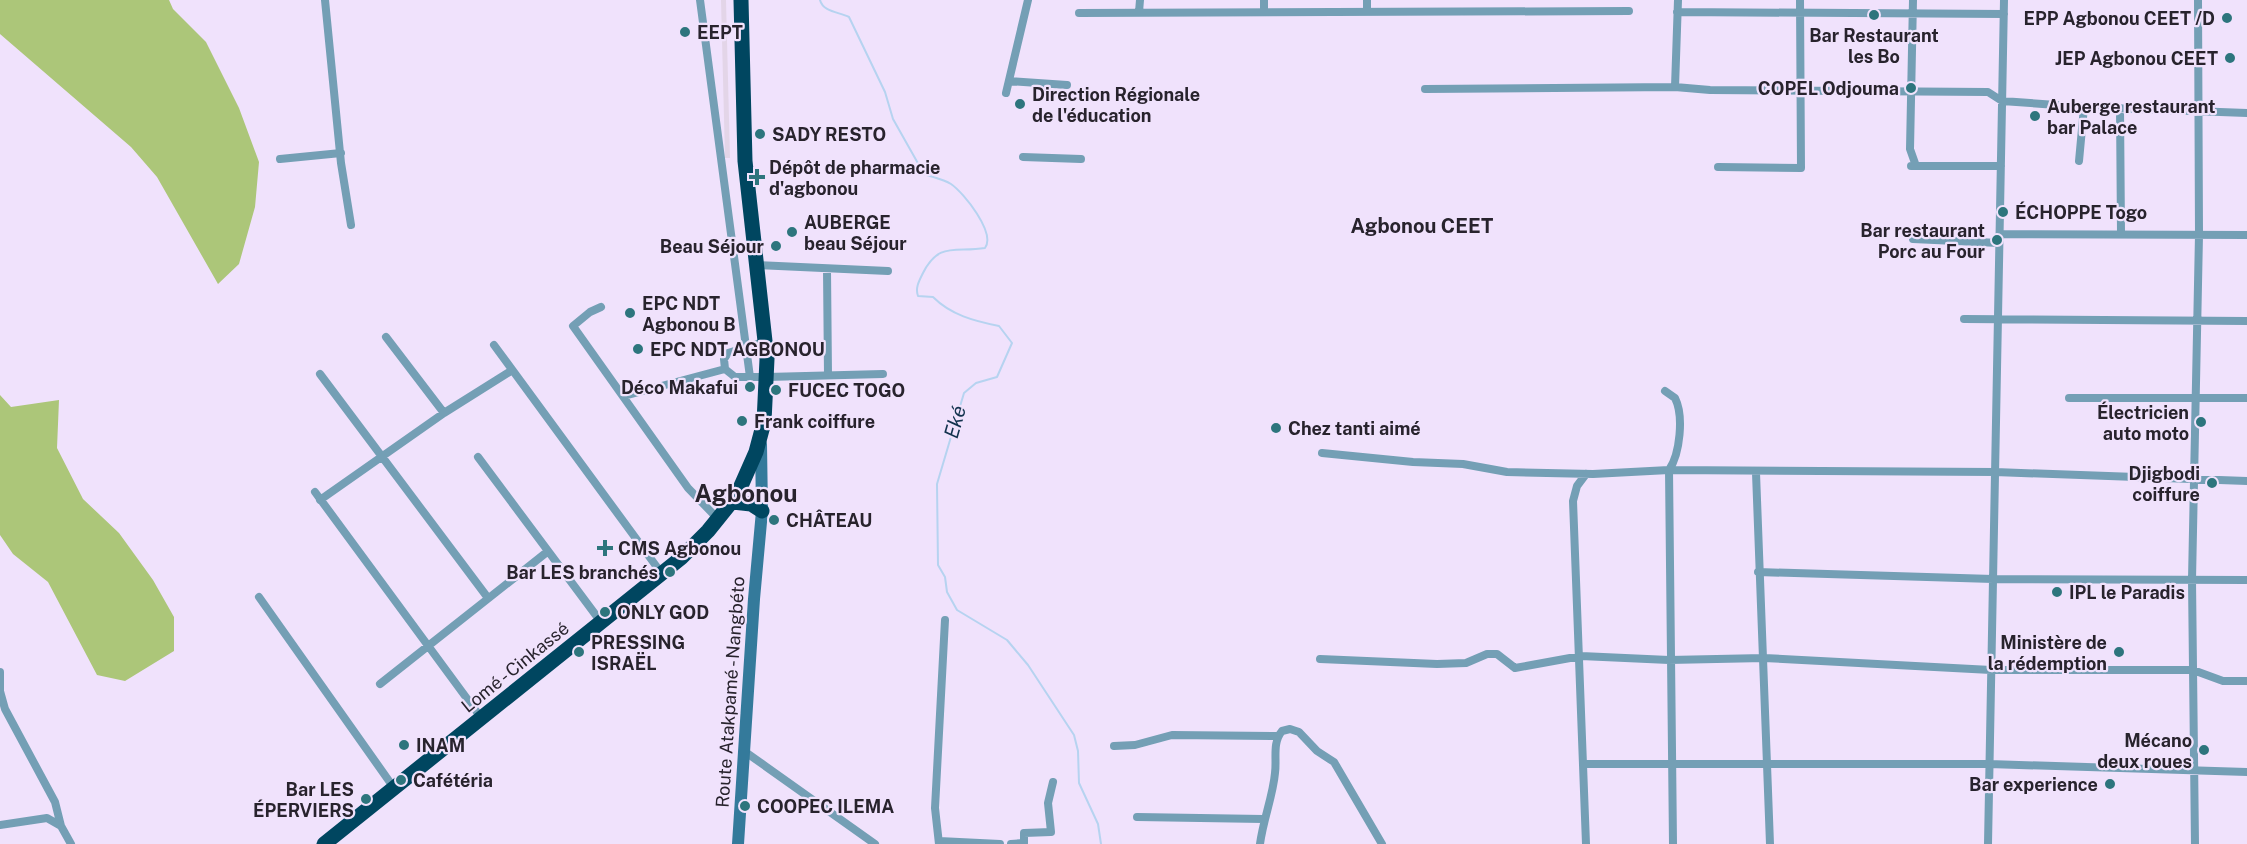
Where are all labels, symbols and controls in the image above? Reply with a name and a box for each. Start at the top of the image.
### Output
marker: Bar Restaurant les Bo [1867,8,1881,22]
place label: EPP Agbonou CEET /D [2024,8,2215,29]
marker: EPP Agbonou CEET /D [2220,11,2234,25]
place label: EEPT [697,22,743,43]
marker: EEPT [678,25,692,39]
place label: Bar Restaurant les Bo [1809,25,1939,67]
place label: JEP Agbonou CEET [2055,48,2218,69]
marker: JEP Agbonou CEET [2223,51,2237,65]
place label: COPEL Odjouma [1758,78,1899,99]
marker: COPEL Odjouma [1904,81,1918,95]
place label: Direction Régionale de l'éducation [1032,84,1200,126]
place label: Auberge restaurant bar Palace [2047,96,2216,138]
marker: Direction Régionale de l'éducation [1013,97,1027,111]
marker: Auberge restaurant bar Palace [2028,109,2042,123]
place label: SADY RESTO [772,124,886,145]
marker: SADY RESTO [753,127,767,141]
place label: Dépôt de pharmacie d'agbonou [769,157,940,199]
marker: Dépôt de pharmacie d'agbonou [750,170,764,184]
place label: ÉCHOPPE Togo [2015,201,2147,223]
marker: ÉCHOPPE Togo [1996,205,2010,219]
place label: AUBERGE beau Séjour [804,212,907,254]
district label: Agbonou CEET [1351,214,1493,238]
place label: Bar restaurant Porc au Four [1860,220,1986,262]
marker: AUBERGE beau Séjour [785,225,799,239]
marker: Bar restaurant Porc au Four [1990,233,2004,247]
place label: Beau Séjour [660,236,765,257]
marker: Beau Séjour [769,239,783,253]
place label: EPC NDT Agbonou B [642,293,736,335]
marker: EPC NDT Agbonou B [623,306,637,320]
place label: EPC NDT AGBONOU [650,339,825,360]
marker: EPC NDT AGBONOU [631,342,645,356]
place label: Déco Makafui [621,377,738,398]
marker: Déco Makafui [743,380,757,394]
place label: FUCEC TOGO [788,380,905,401]
marker: FUCEC TOGO [769,383,783,397]
place label: Électricien auto moto [2097,401,2189,444]
water label: Eké [939,403,971,441]
place label: Frank coiffure [754,411,875,432]
marker: Frank coiffure [735,414,749,428]
marker: Électricien auto moto [2194,415,2208,429]
place label: Chez tanti aimé [1288,418,1421,439]
marker: Chez tanti aimé [1269,421,1283,435]
place label: Djigbodi coiffure [2129,463,2200,505]
marker: Djigbodi coiffure [2205,476,2219,490]
district label: Agbonou [695,479,797,507]
place label: CHÂTEAU [786,509,872,531]
marker: CHÂTEAU [767,513,781,527]
place label: CMS Agbonou [618,538,741,559]
marker: CMS Agbonou [596,539,614,557]
place label: Bar LES branchés [506,562,658,583]
marker: Bar LES branchés [663,565,677,579]
street label: Route Atakpamé - Nangbéto [711,576,749,808]
place label: IPL le Paradis [2069,582,2185,603]
marker: IPL le Paradis [2050,585,2064,599]
place label: ONLY GOD [617,602,709,623]
marker: ONLY GOD [598,605,612,619]
street label: Lomé - Cinkassé [457,617,573,717]
place label: PRESSING ISRAËL [591,632,685,674]
place label: Ministère de la rédemption [1988,632,2107,674]
marker: PRESSING ISRAËL [572,645,586,659]
marker: Ministère de la rédemption [2112,645,2126,659]
place label: Mécano deux roues [2097,730,2192,772]
place label: INAM [416,735,465,756]
marker: INAM [397,738,411,752]
marker: Mécano deux roues [2197,743,2211,757]
place label: Cafétéria [413,770,493,791]
marker: Cafétéria [394,773,408,787]
place label: Bar experience [1969,774,2098,795]
marker: Bar experience [2103,777,2117,791]
place label: Bar LES ÉPERVIERS [253,779,354,821]
marker: Bar LES ÉPERVIERS [359,792,373,806]
place label: COOPEC ILEMA [757,796,894,817]
marker: COOPEC ILEMA [738,799,752,813]

